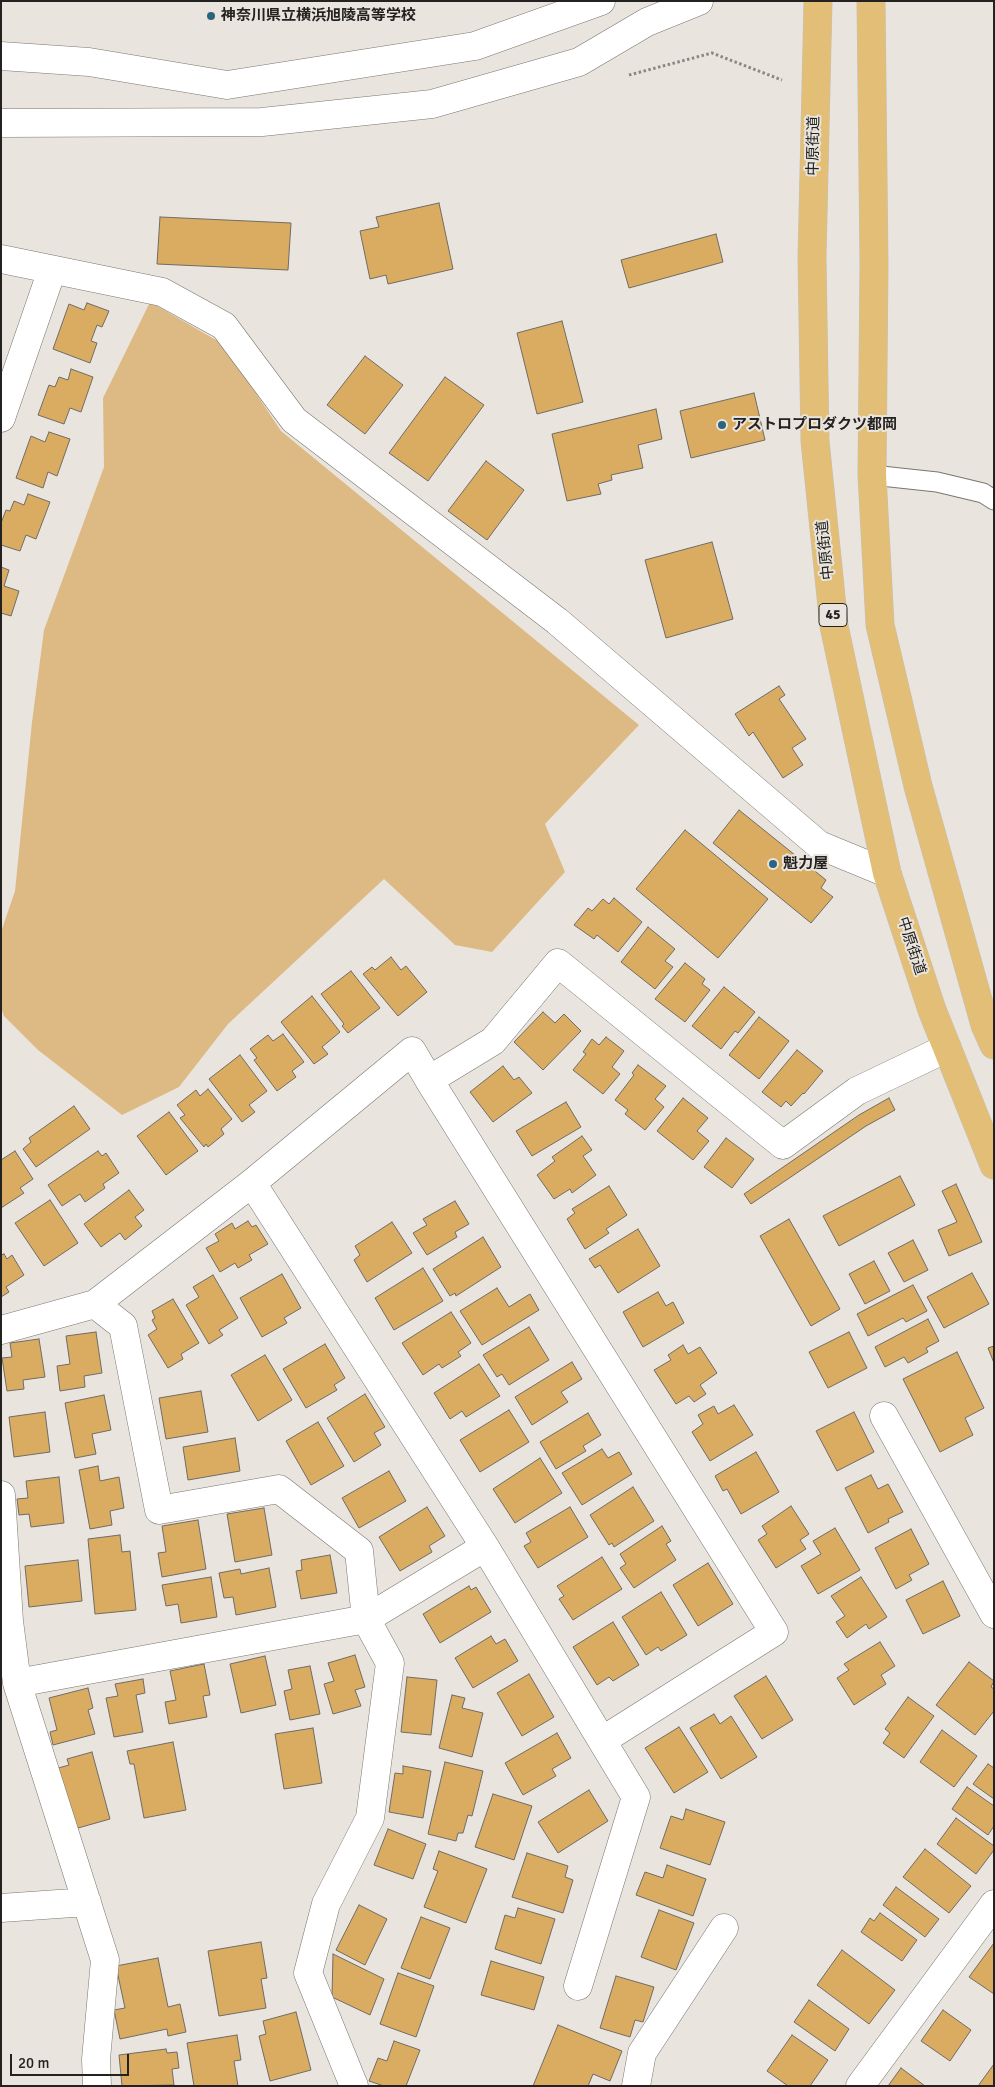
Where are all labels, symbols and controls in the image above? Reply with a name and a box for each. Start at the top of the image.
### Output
place label: 神奈川県立横浜旭陵高等学校 [221,7,416,25]
marker: 神奈川県立横浜旭陵高等学校 [205,10,217,22]
street label: 中原街道 [804,116,824,176]
place label: アストロプロダクツ都岡 [732,416,897,434]
marker: アストロプロダクツ都岡 [716,419,728,431]
street label: 中原街道 [814,519,838,581]
road number: 45 [819,604,847,626]
place label: 魁力屋 [783,855,828,873]
marker: 魁力屋 [767,858,779,870]
street label: 中原街道 [893,915,929,977]
scale bar [12,2044,131,2076]
text: 20 m [18,2054,49,2072]

